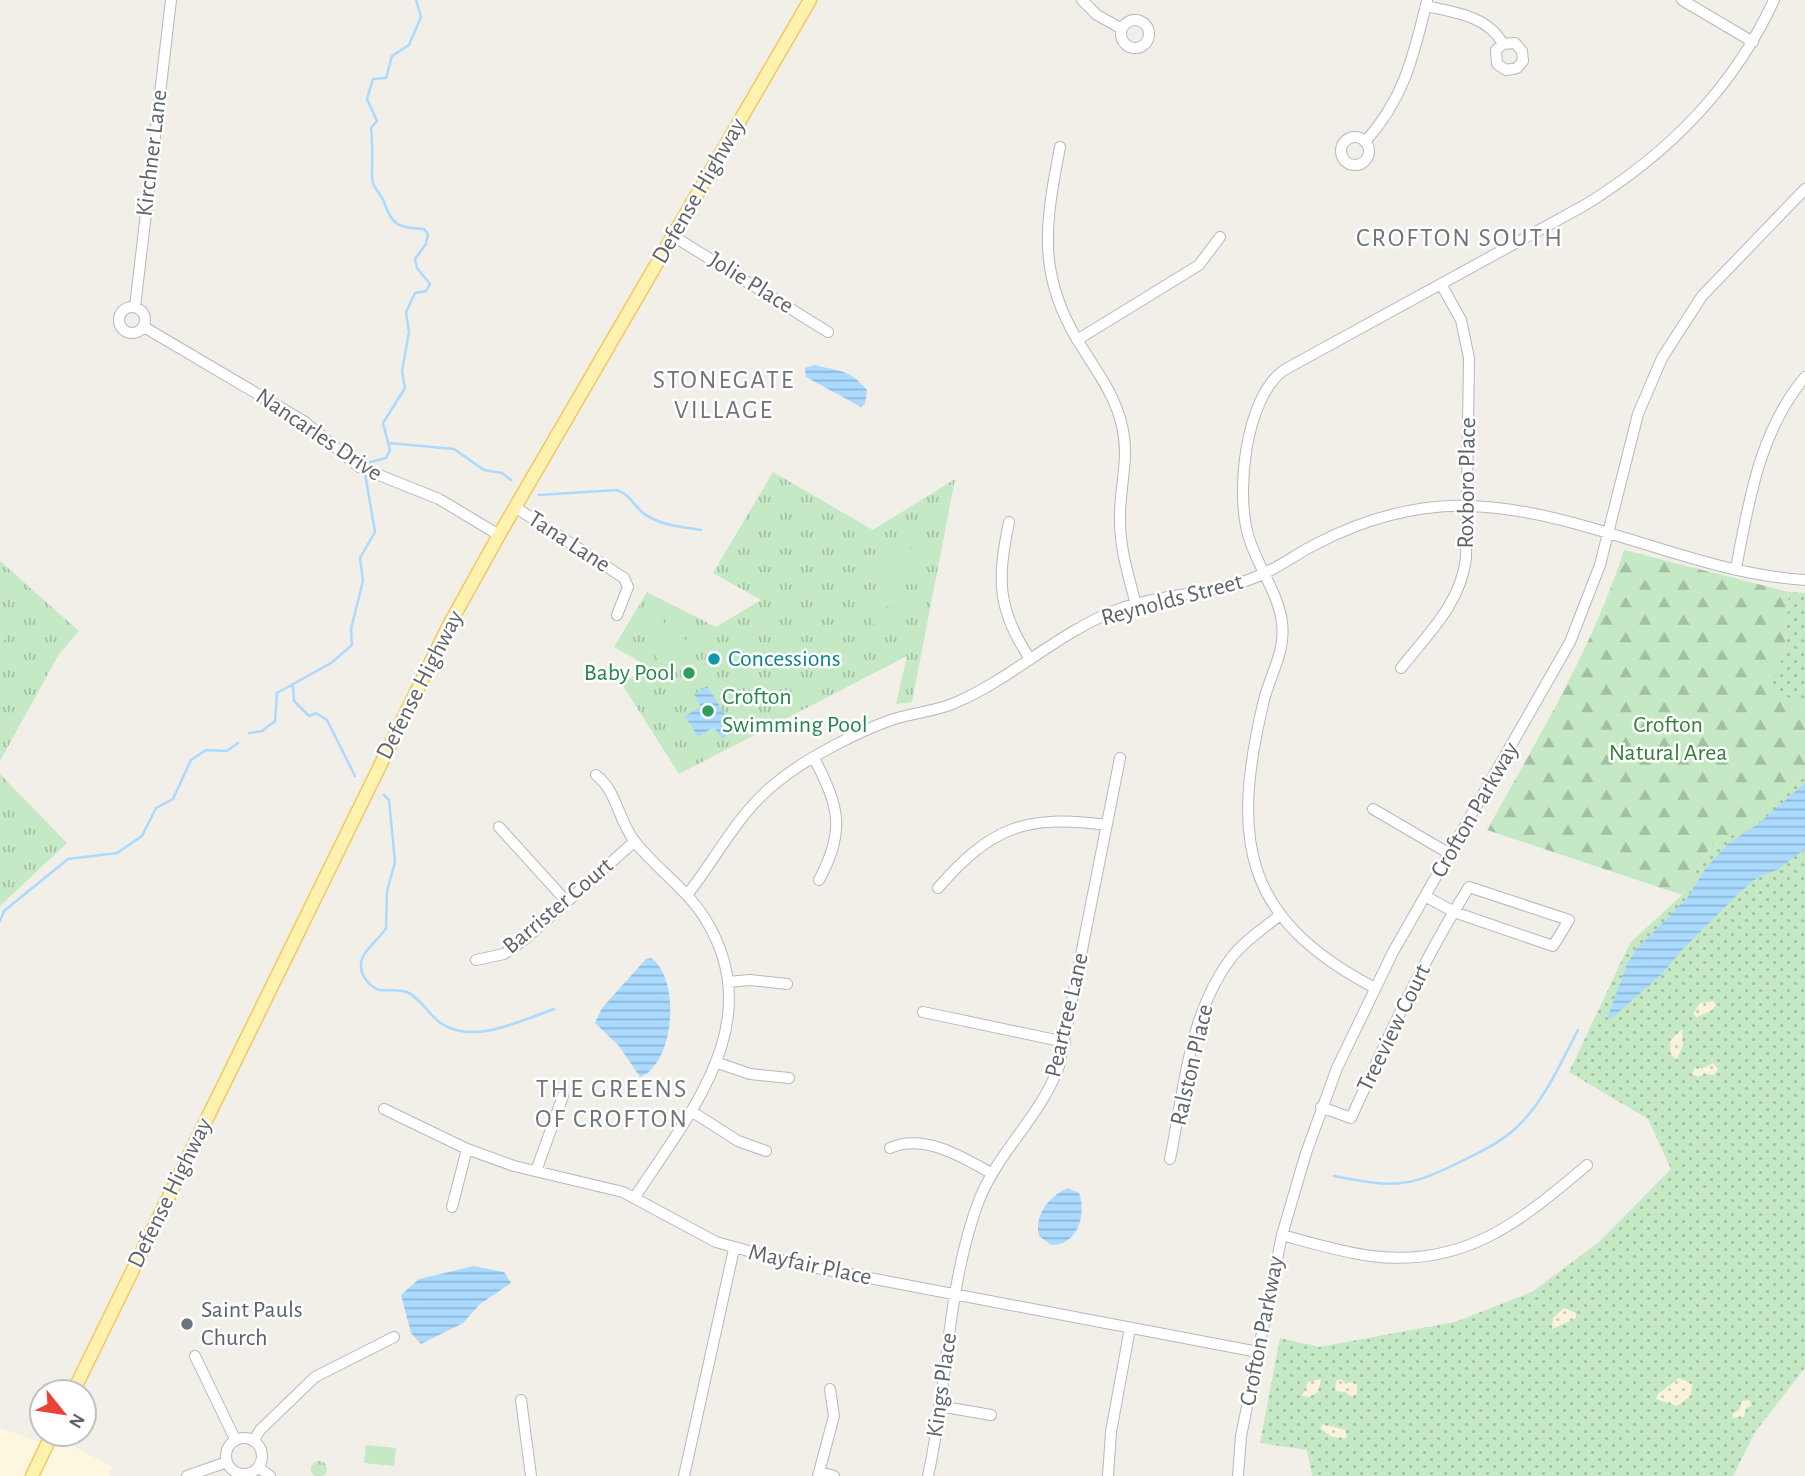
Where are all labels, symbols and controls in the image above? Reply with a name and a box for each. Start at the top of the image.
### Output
street label: Kirchner Lane [132,88,172,218]
street label: Defense Highway [648,114,750,268]
district label: CROFTON SOUTH [1356,225,1564,251]
street label: Jolie Place [704,248,798,318]
district label: STONEGATE VILLAGE [653,367,795,423]
street label: Nancarles Drive [252,384,386,486]
street label: Roxboro Place [1454,417,1480,549]
street label: Tana Lane [524,507,614,577]
street label: Reynolds Street [1099,569,1246,630]
street label: Defense Highway [372,607,468,763]
place label: Concessions [728,647,841,671]
marker: Concessions [706,651,722,667]
place label: Baby Pool [584,661,675,685]
marker: Baby Pool [681,665,697,681]
place label: Crofton Swimming Pool [722,685,868,737]
marker: Crofton Swimming Pool [700,703,716,719]
park label: Crofton Natural Area [1609,713,1727,765]
street label: Crofton Parkway [1427,738,1523,882]
street label: Barrister Court [498,853,618,959]
street label: Peartree Lane [1041,950,1093,1080]
street label: Treeview Court [1353,960,1435,1095]
street label: Ralston Place [1166,1002,1218,1128]
district label: THE GREENS OF CROFTON [535,1076,689,1132]
street label: Defense Highway [123,1114,217,1272]
street label: Mayfair Place [746,1240,874,1290]
street label: Crofton Parkway [1236,1254,1288,1408]
place label: Saint Pauls Church [201,1298,303,1350]
marker: Saint Pauls Church [179,1316,195,1332]
street label: Kings Place [923,1331,961,1439]
north arrow [28,1378,98,1448]
text: N [65,1410,88,1431]

